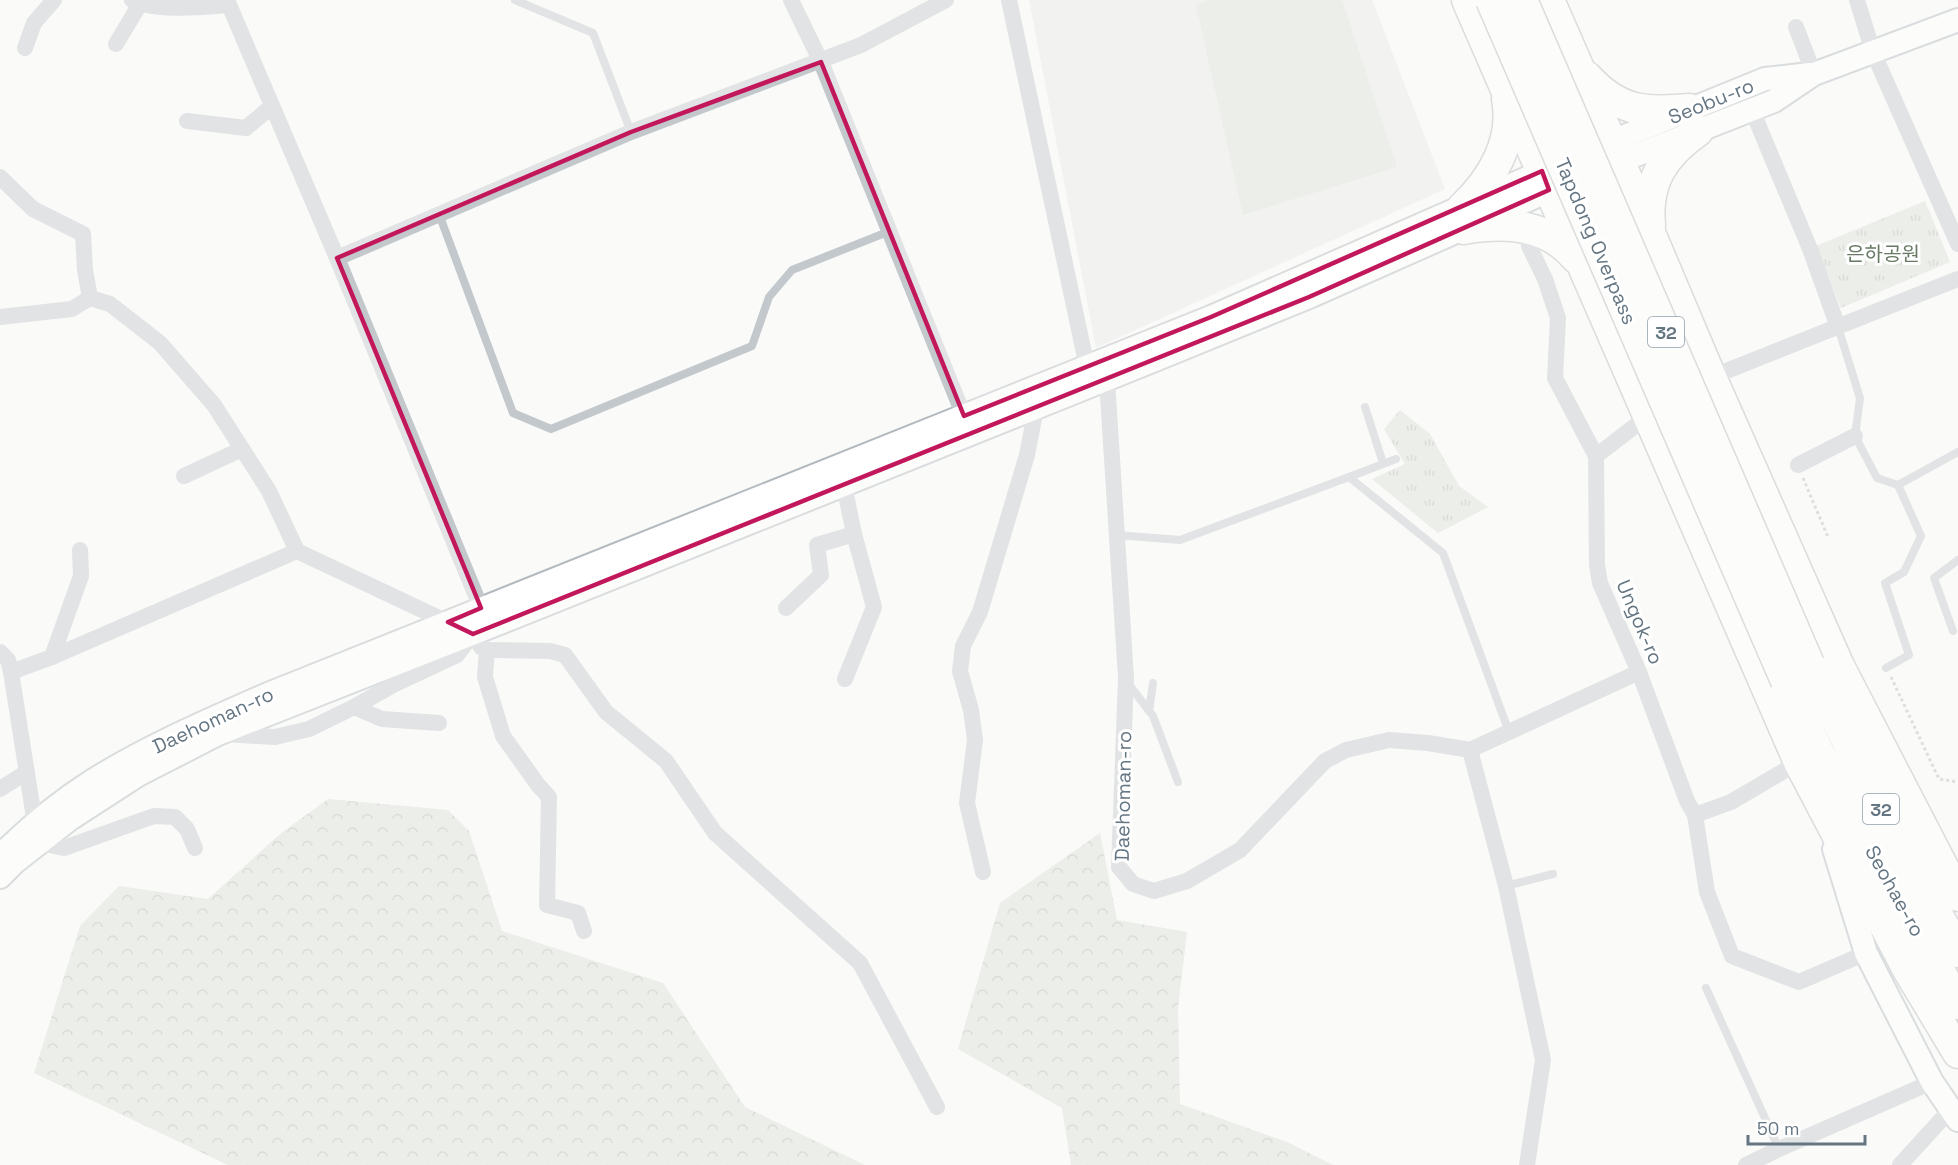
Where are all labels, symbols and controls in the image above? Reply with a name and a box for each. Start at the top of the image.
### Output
street label: Seobu-ro [1664,72,1758,130]
street label: Tapdong Overpass [1549,154,1643,328]
park label: 은하공원 [1846,241,1920,267]
road number: 32 [1648,317,1684,347]
street label: Ungok-ro [1611,576,1669,668]
street label: Daehoman-ro [148,681,278,759]
street label: Daehoman-ro [1109,731,1137,861]
road number: 32 [1863,794,1899,824]
street label: Seohae-ro [1859,841,1931,941]
scale bar [1748,1108,1865,1146]
text: 50 m [1757,1117,1799,1140]

